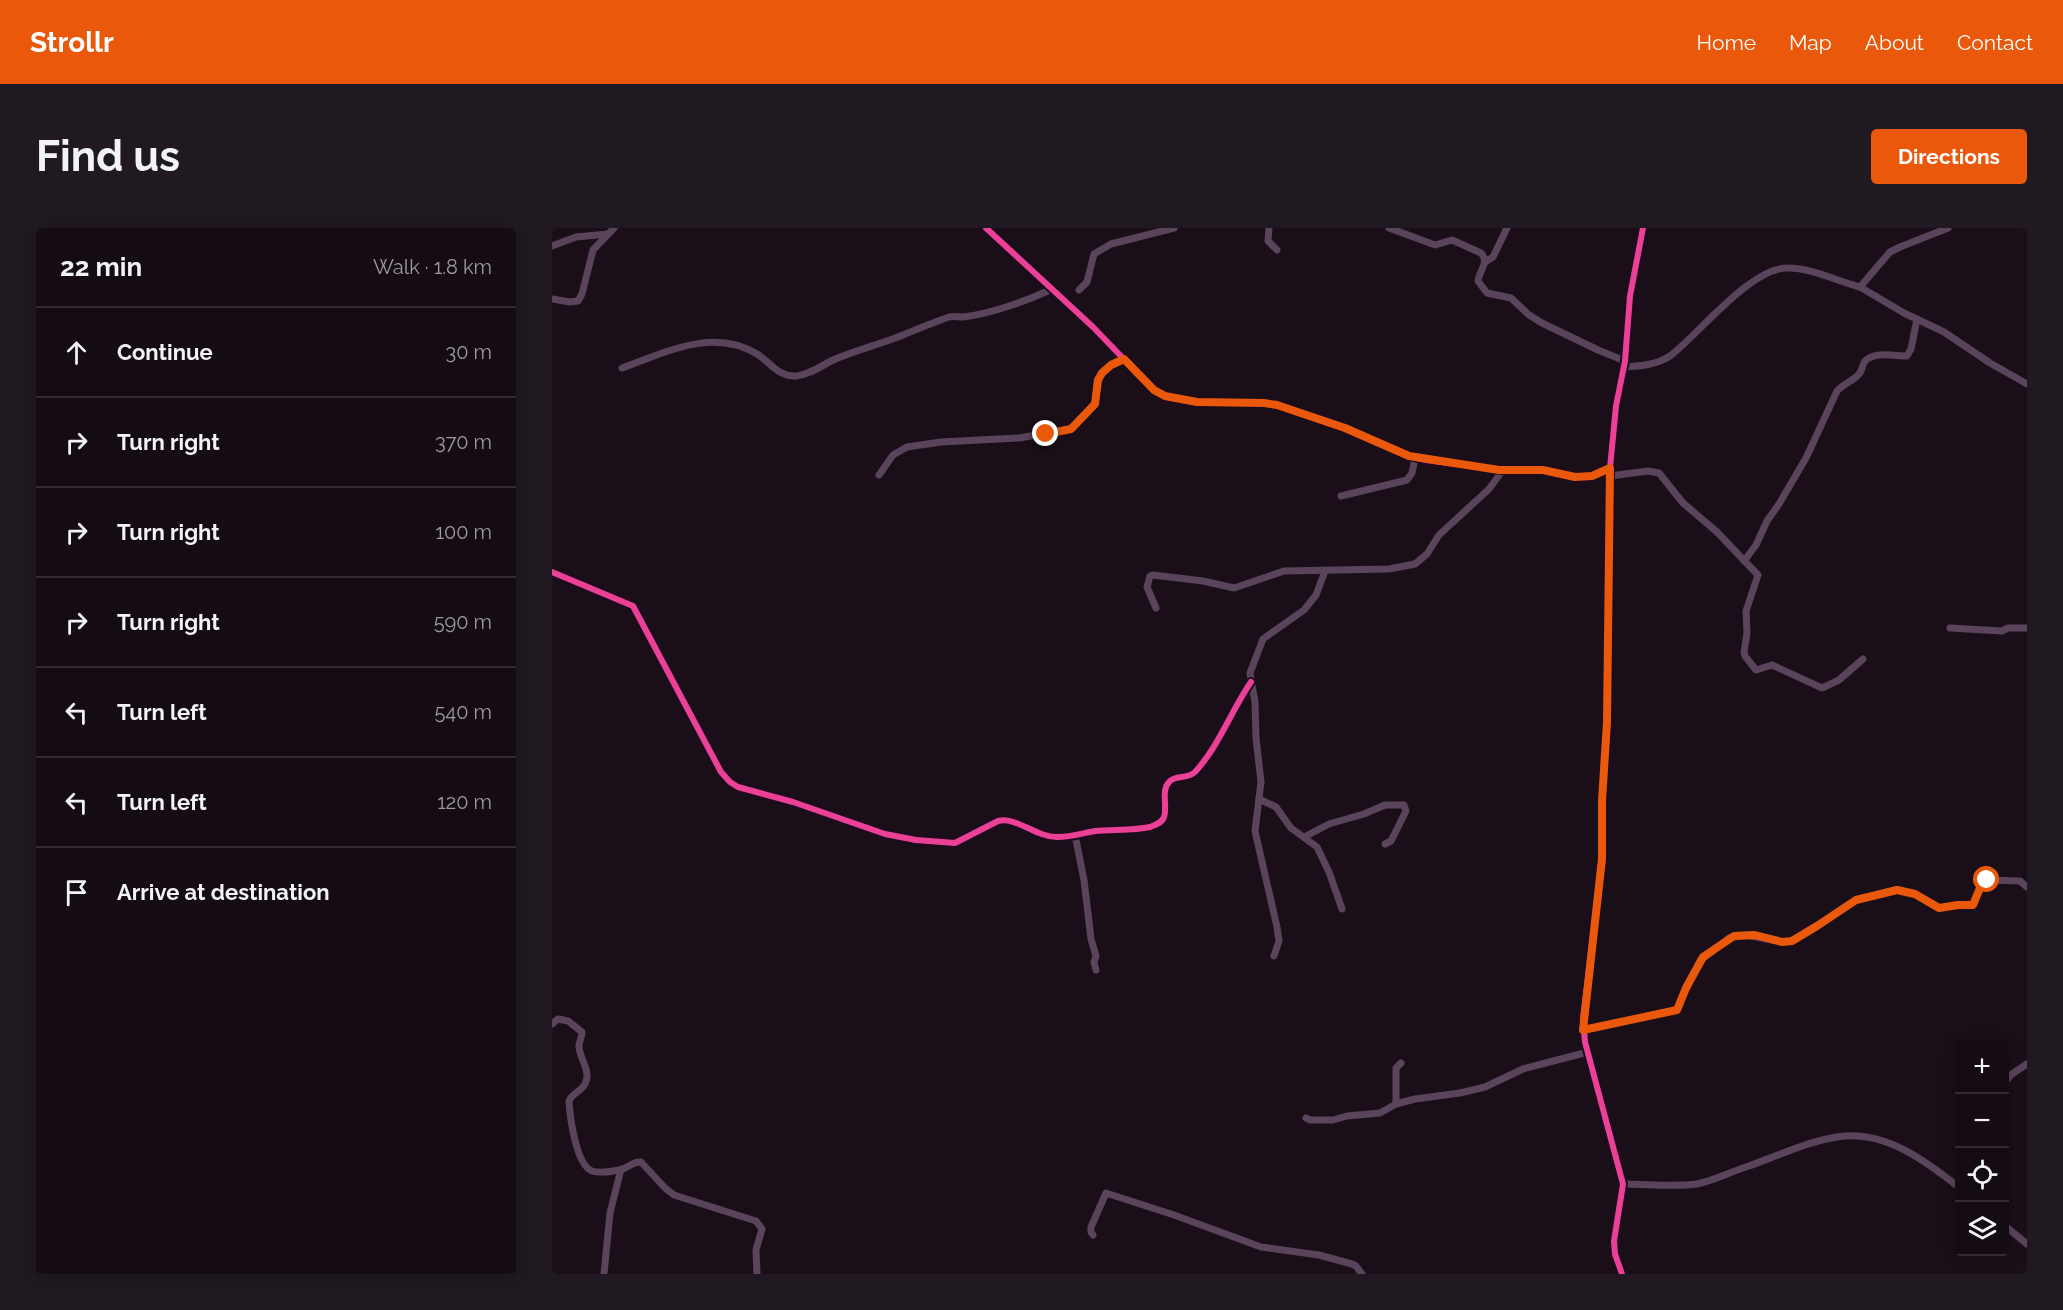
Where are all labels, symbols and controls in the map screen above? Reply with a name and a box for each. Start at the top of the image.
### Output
text: Strollr [30,26,114,59]
text: Home [1697,30,1756,55]
text: Map [1789,30,1832,55]
text: About [1865,30,1924,55]
text: Contact [1957,30,2033,55]
button: Directions [1871,129,2027,184]
text: Find us [36,132,180,181]
text: 22 min [60,252,142,282]
text: Walk · 1.8 km [373,255,492,279]
icon: ahead [60,336,93,369]
text: Continue [117,339,213,365]
text: 30 m [446,340,492,364]
route end [1032,420,1058,446]
icon: right [60,426,93,459]
text: Turn right [117,429,220,455]
text: 370 m [435,430,492,454]
icon: right [60,516,93,549]
text: Turn right [117,519,220,545]
text: 100 m [435,520,492,544]
icon: right [60,606,93,639]
text: Turn right [117,609,220,635]
text: 590 m [434,610,492,634]
icon: left [60,696,93,729]
text: Turn left [117,699,207,725]
text: 540 m [434,700,492,724]
icon: left [60,786,93,819]
text: Turn left [117,789,207,815]
text: 120 m [437,790,492,814]
route start [1973,866,1999,892]
icon: arrive [60,876,93,909]
text: Arrive at destination [117,879,330,905]
map controls [1955,1040,2009,1256]
button: + [1955,1040,2009,1094]
button: − [1955,1094,2009,1148]
button: locate [1955,1148,2009,1202]
button: layers [1955,1202,2009,1256]

